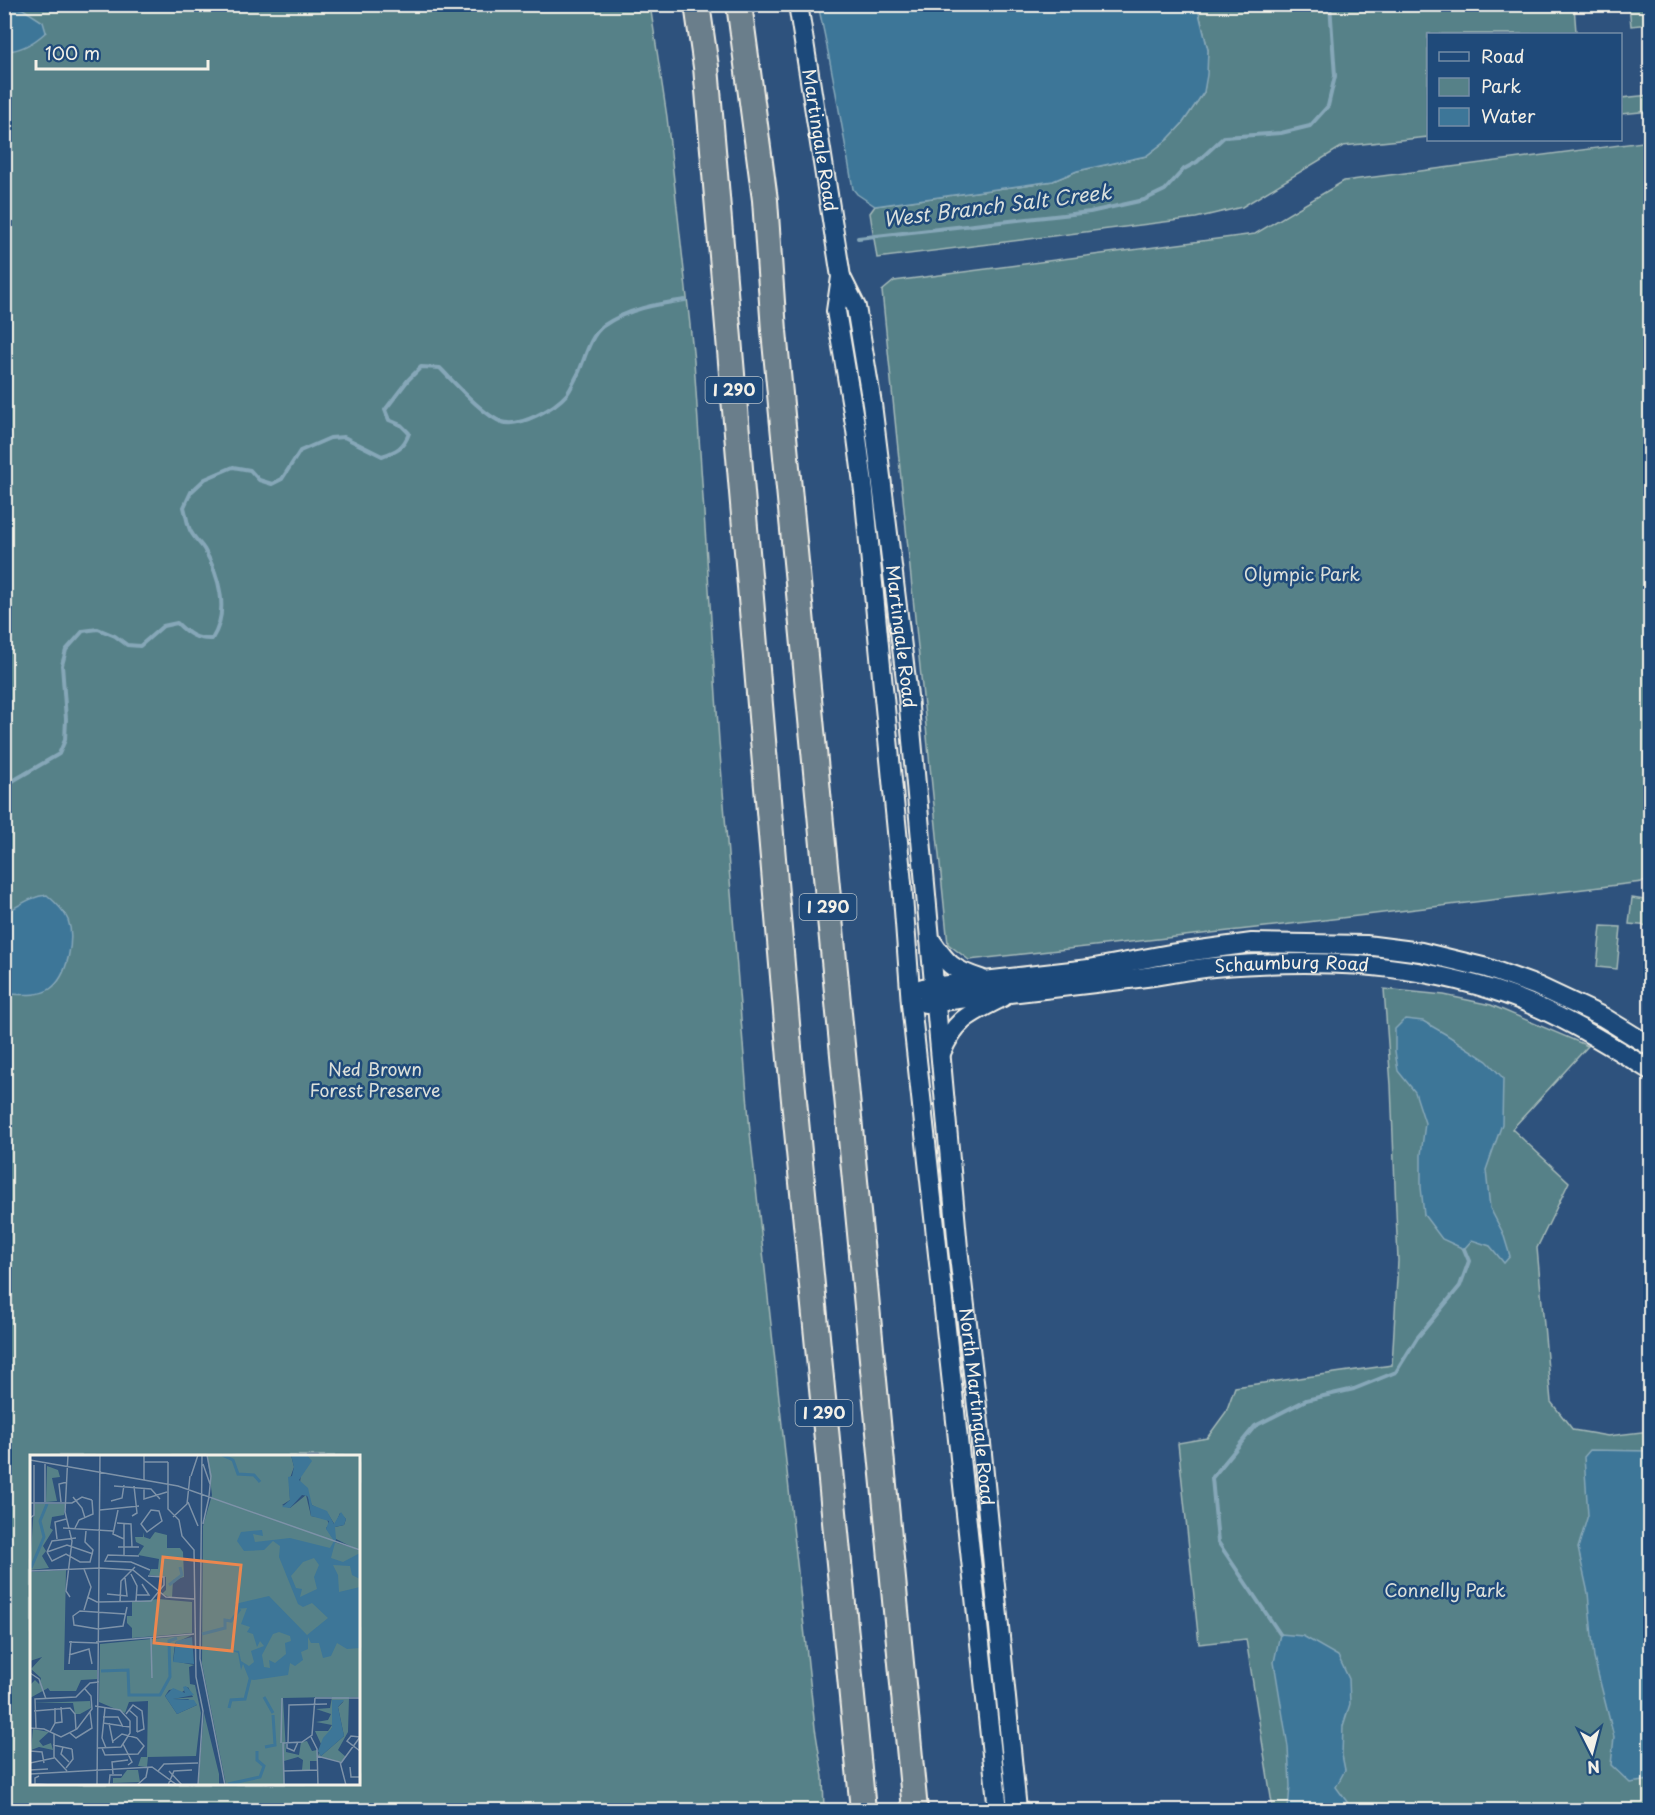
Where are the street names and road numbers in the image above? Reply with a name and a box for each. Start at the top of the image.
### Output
street label: Martingale Road [796,67,845,213]
road number: I 290 [706,377,762,403]
street label: Martingale Road [880,563,924,709]
road number: I 290 [800,894,856,920]
street label: Schaumburg Road [1213,948,1370,979]
street label: North Martingale Road [953,1306,1002,1506]
road number: I 290 [796,1400,852,1426]

